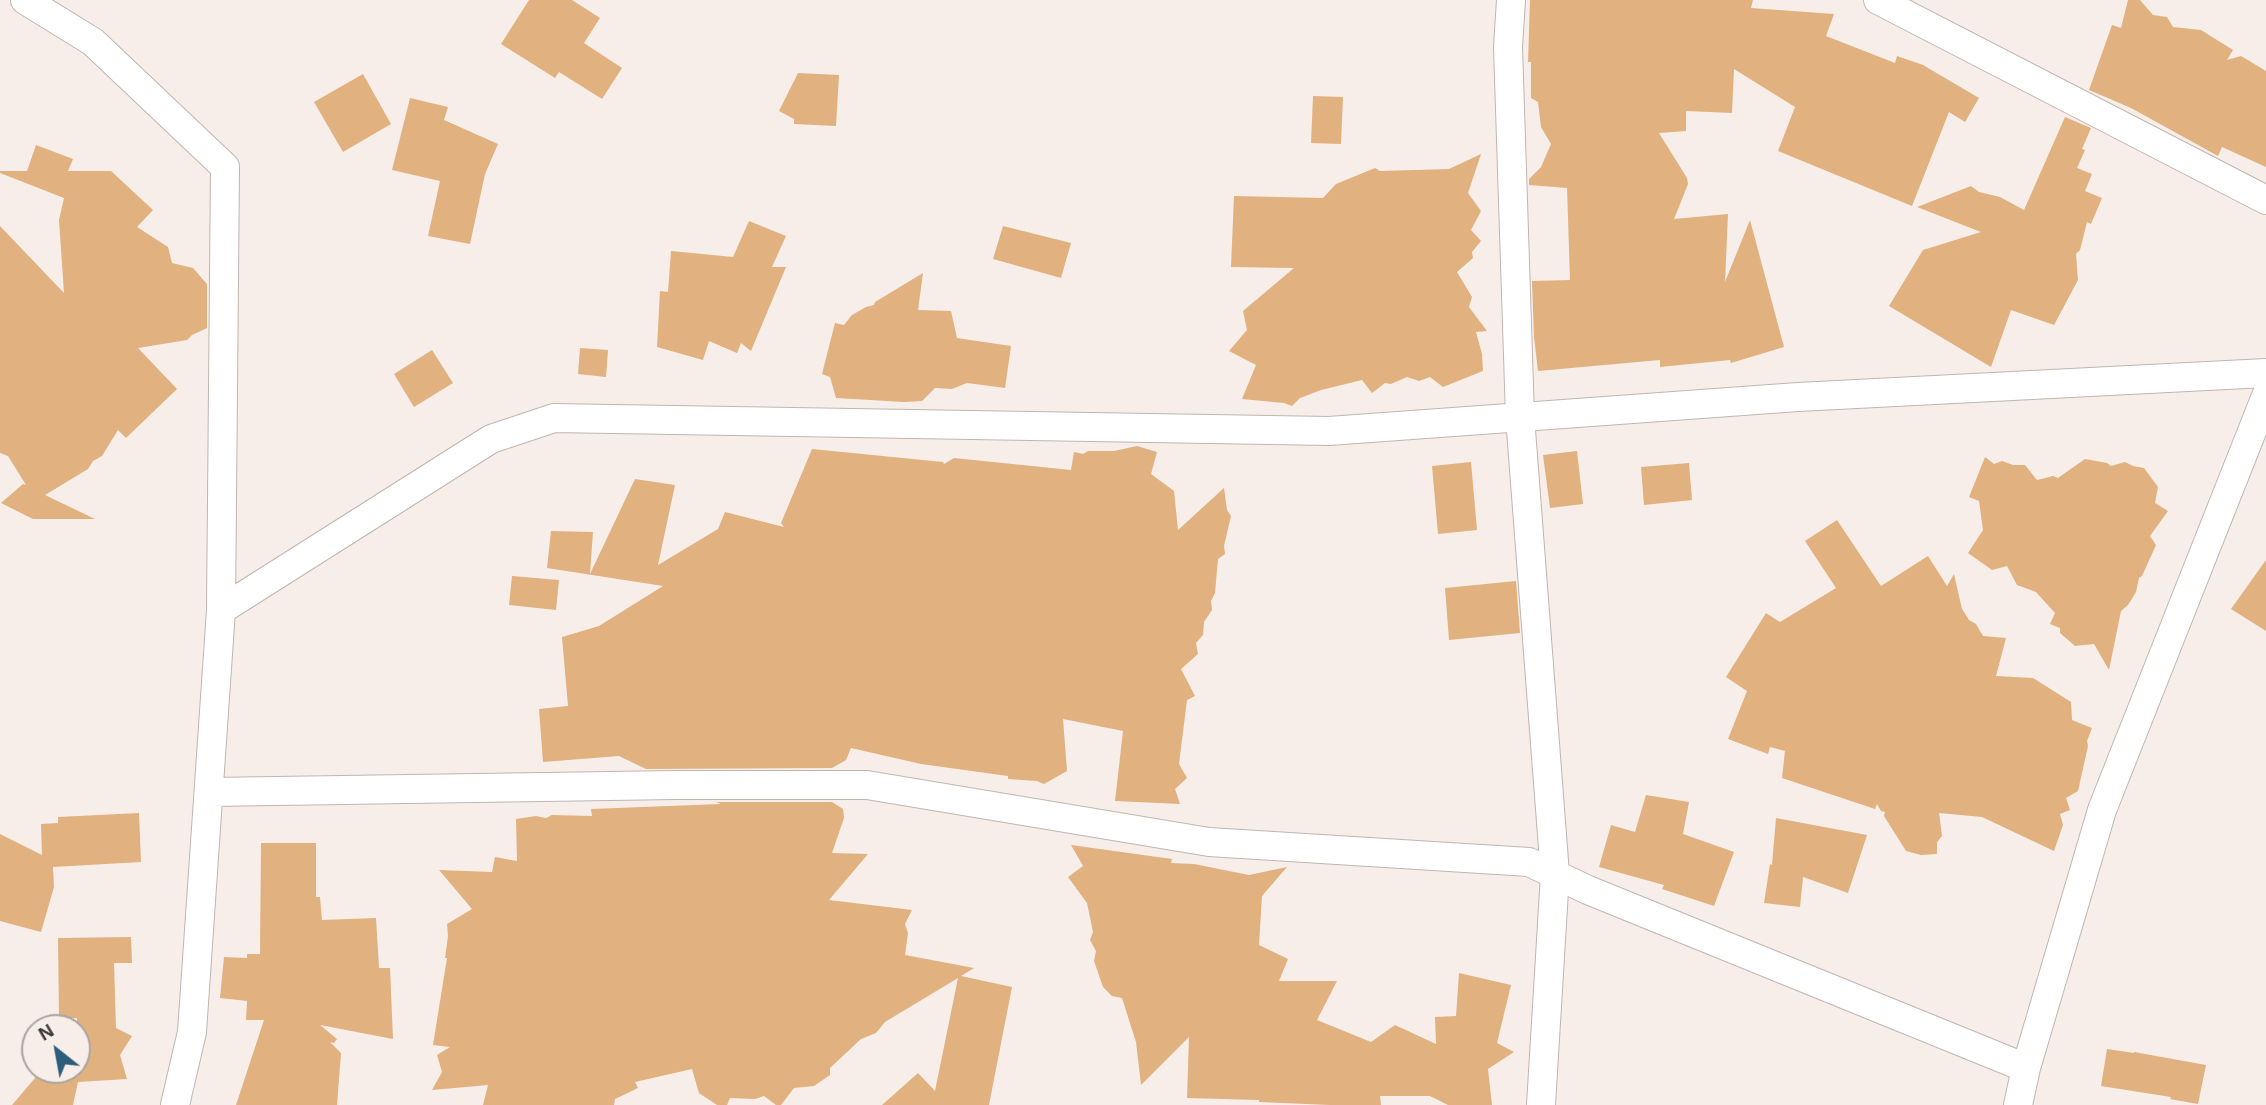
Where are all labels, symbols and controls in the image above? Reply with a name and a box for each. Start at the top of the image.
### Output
north arrow [21,1014,91,1084]
text: N [35,1020,57,1045]

